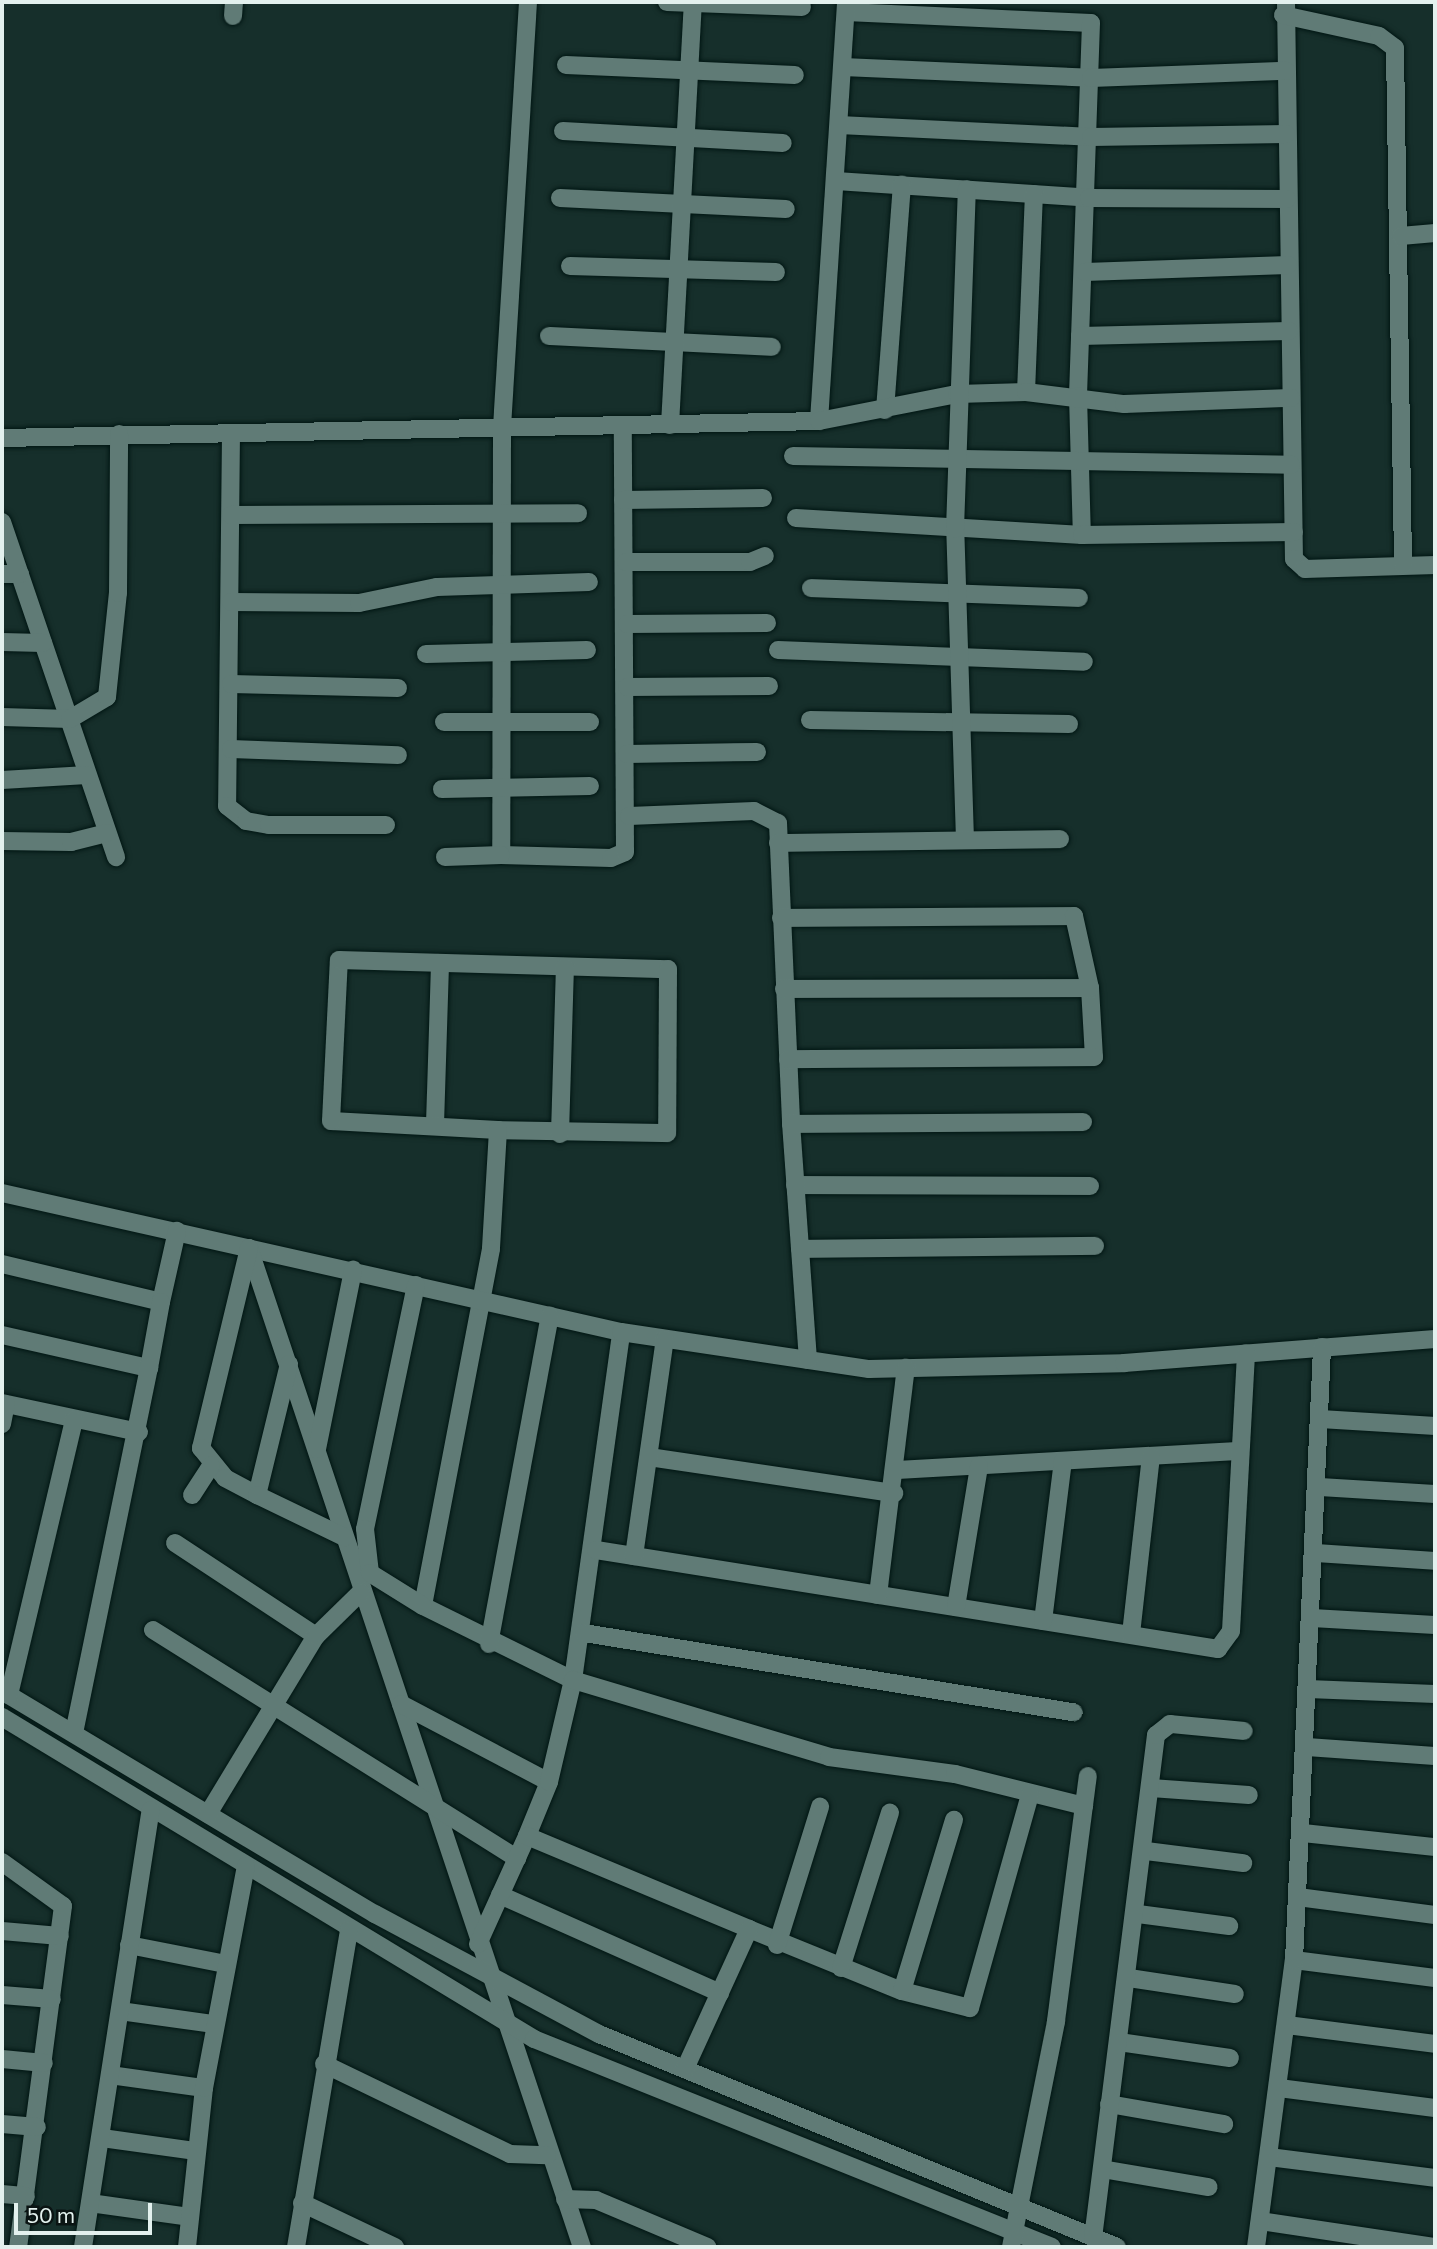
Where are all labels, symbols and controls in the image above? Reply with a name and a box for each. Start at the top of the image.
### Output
scale bar [18,2190,156,2234]
text: 50 m [27,2202,75,2227]

